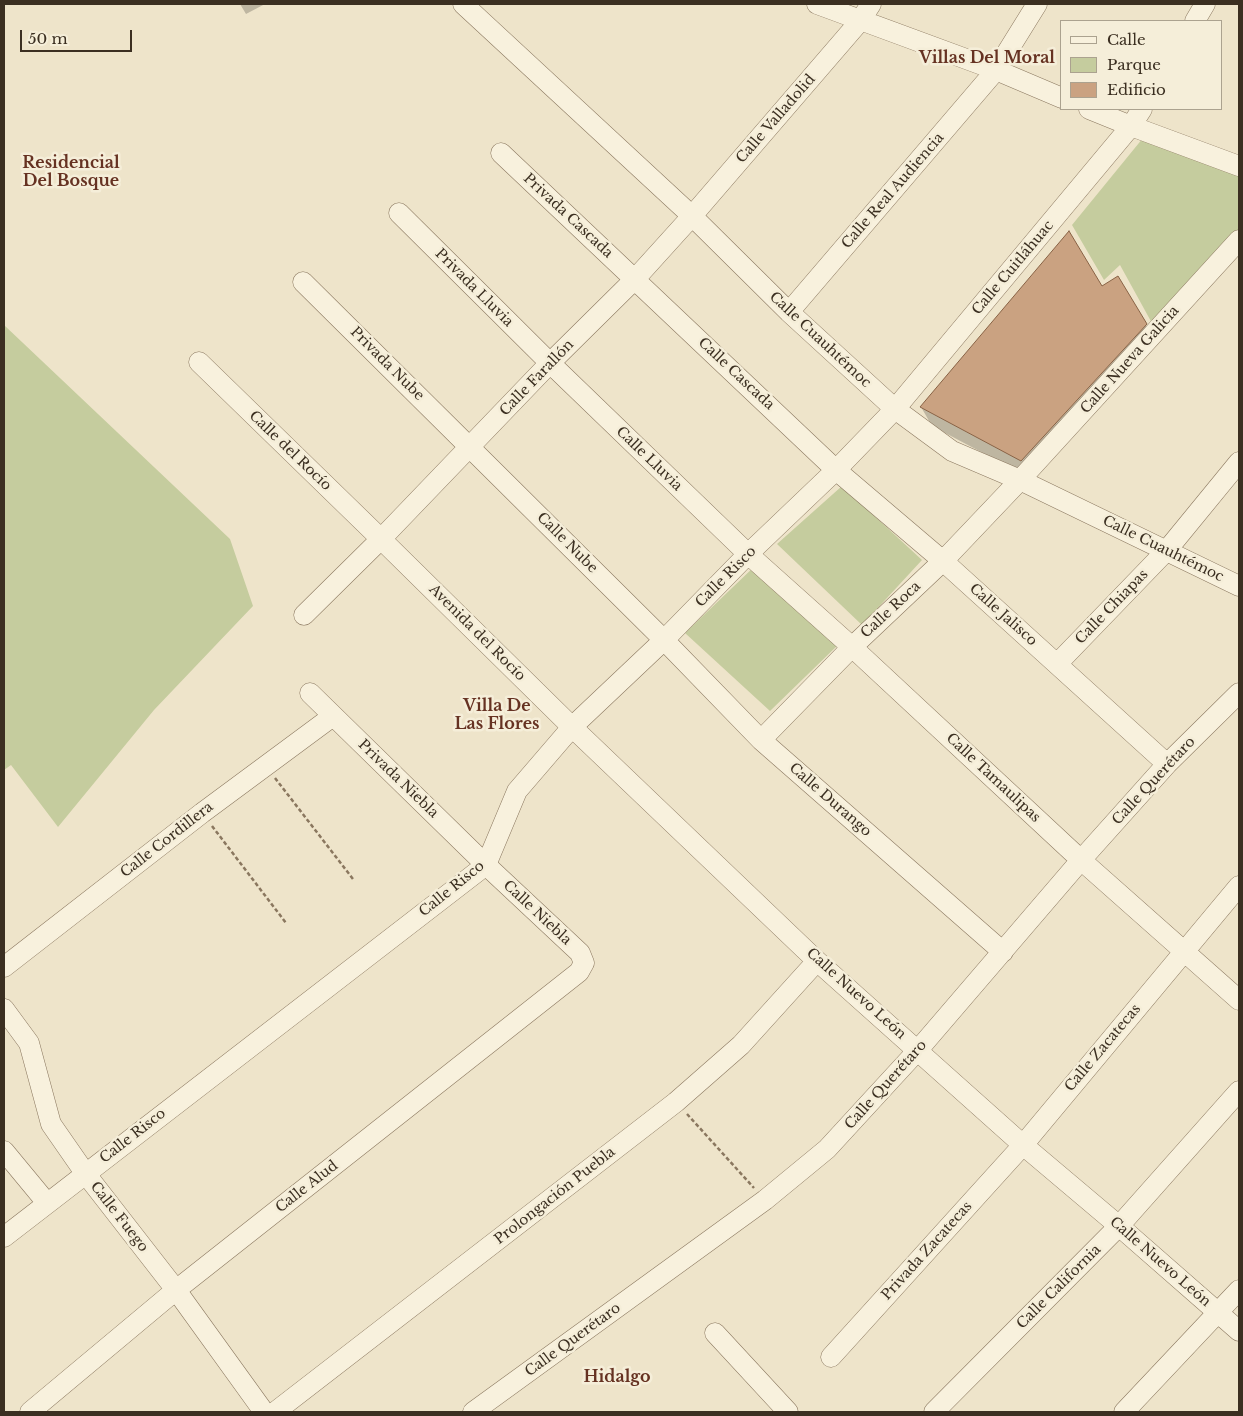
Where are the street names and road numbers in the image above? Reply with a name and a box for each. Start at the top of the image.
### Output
street label: Calle Valladolid [733,71,819,167]
street label: Calle Real Audiencia [838,130,948,252]
street label: Privada Cascada [520,170,616,262]
street label: Calle Cuitláhuac [969,218,1057,318]
street label: Privada Lluvia [431,245,517,331]
street label: Calle Cuauhtémoc [766,289,874,391]
street label: Calle Nueva Galicia [1077,303,1183,417]
street label: Privada Nube [347,324,427,404]
street label: Calle Cascada [694,334,778,414]
street label: Calle Farallón [497,337,577,419]
street label: Calle del Rocío [245,408,335,494]
street label: Calle Lluvia [612,423,686,495]
street label: Calle Nube [533,509,601,577]
street label: Calle Cuauhtémoc [1100,512,1226,586]
street label: Calle Risco [692,543,760,611]
street label: Calle Chiapas [1072,566,1152,648]
street label: Calle Roca [858,578,924,642]
street label: Calle Jalisco [966,580,1040,650]
street label: Avenida del Rocío [425,581,529,685]
street label: Calle Tamaulipas [942,730,1044,826]
street label: Calle Querétaro [1109,734,1199,828]
street label: Privada Niebla [354,736,442,822]
street label: Calle Durango [785,760,875,840]
street label: Calle Cordillera [117,799,217,881]
street label: Calle Risco [416,858,488,920]
street label: Calle Niebla [500,877,574,949]
street label: Calle Nuevo León [803,945,909,1043]
street label: Calle Zacatecas [1062,1001,1144,1095]
street label: Calle Querétaro [842,1037,930,1133]
street label: Calle Risco [97,1105,169,1167]
street label: Prolongación Puebla [491,1144,619,1248]
street label: Calle Alud [273,1158,341,1216]
street label: Calle Fuego [86,1179,152,1255]
street label: Privada Zacatecas [878,1198,976,1304]
street label: Calle Nuevo León [1106,1214,1214,1310]
street label: Calle California [1013,1241,1105,1333]
street label: Calle Querétaro [522,1300,624,1380]

